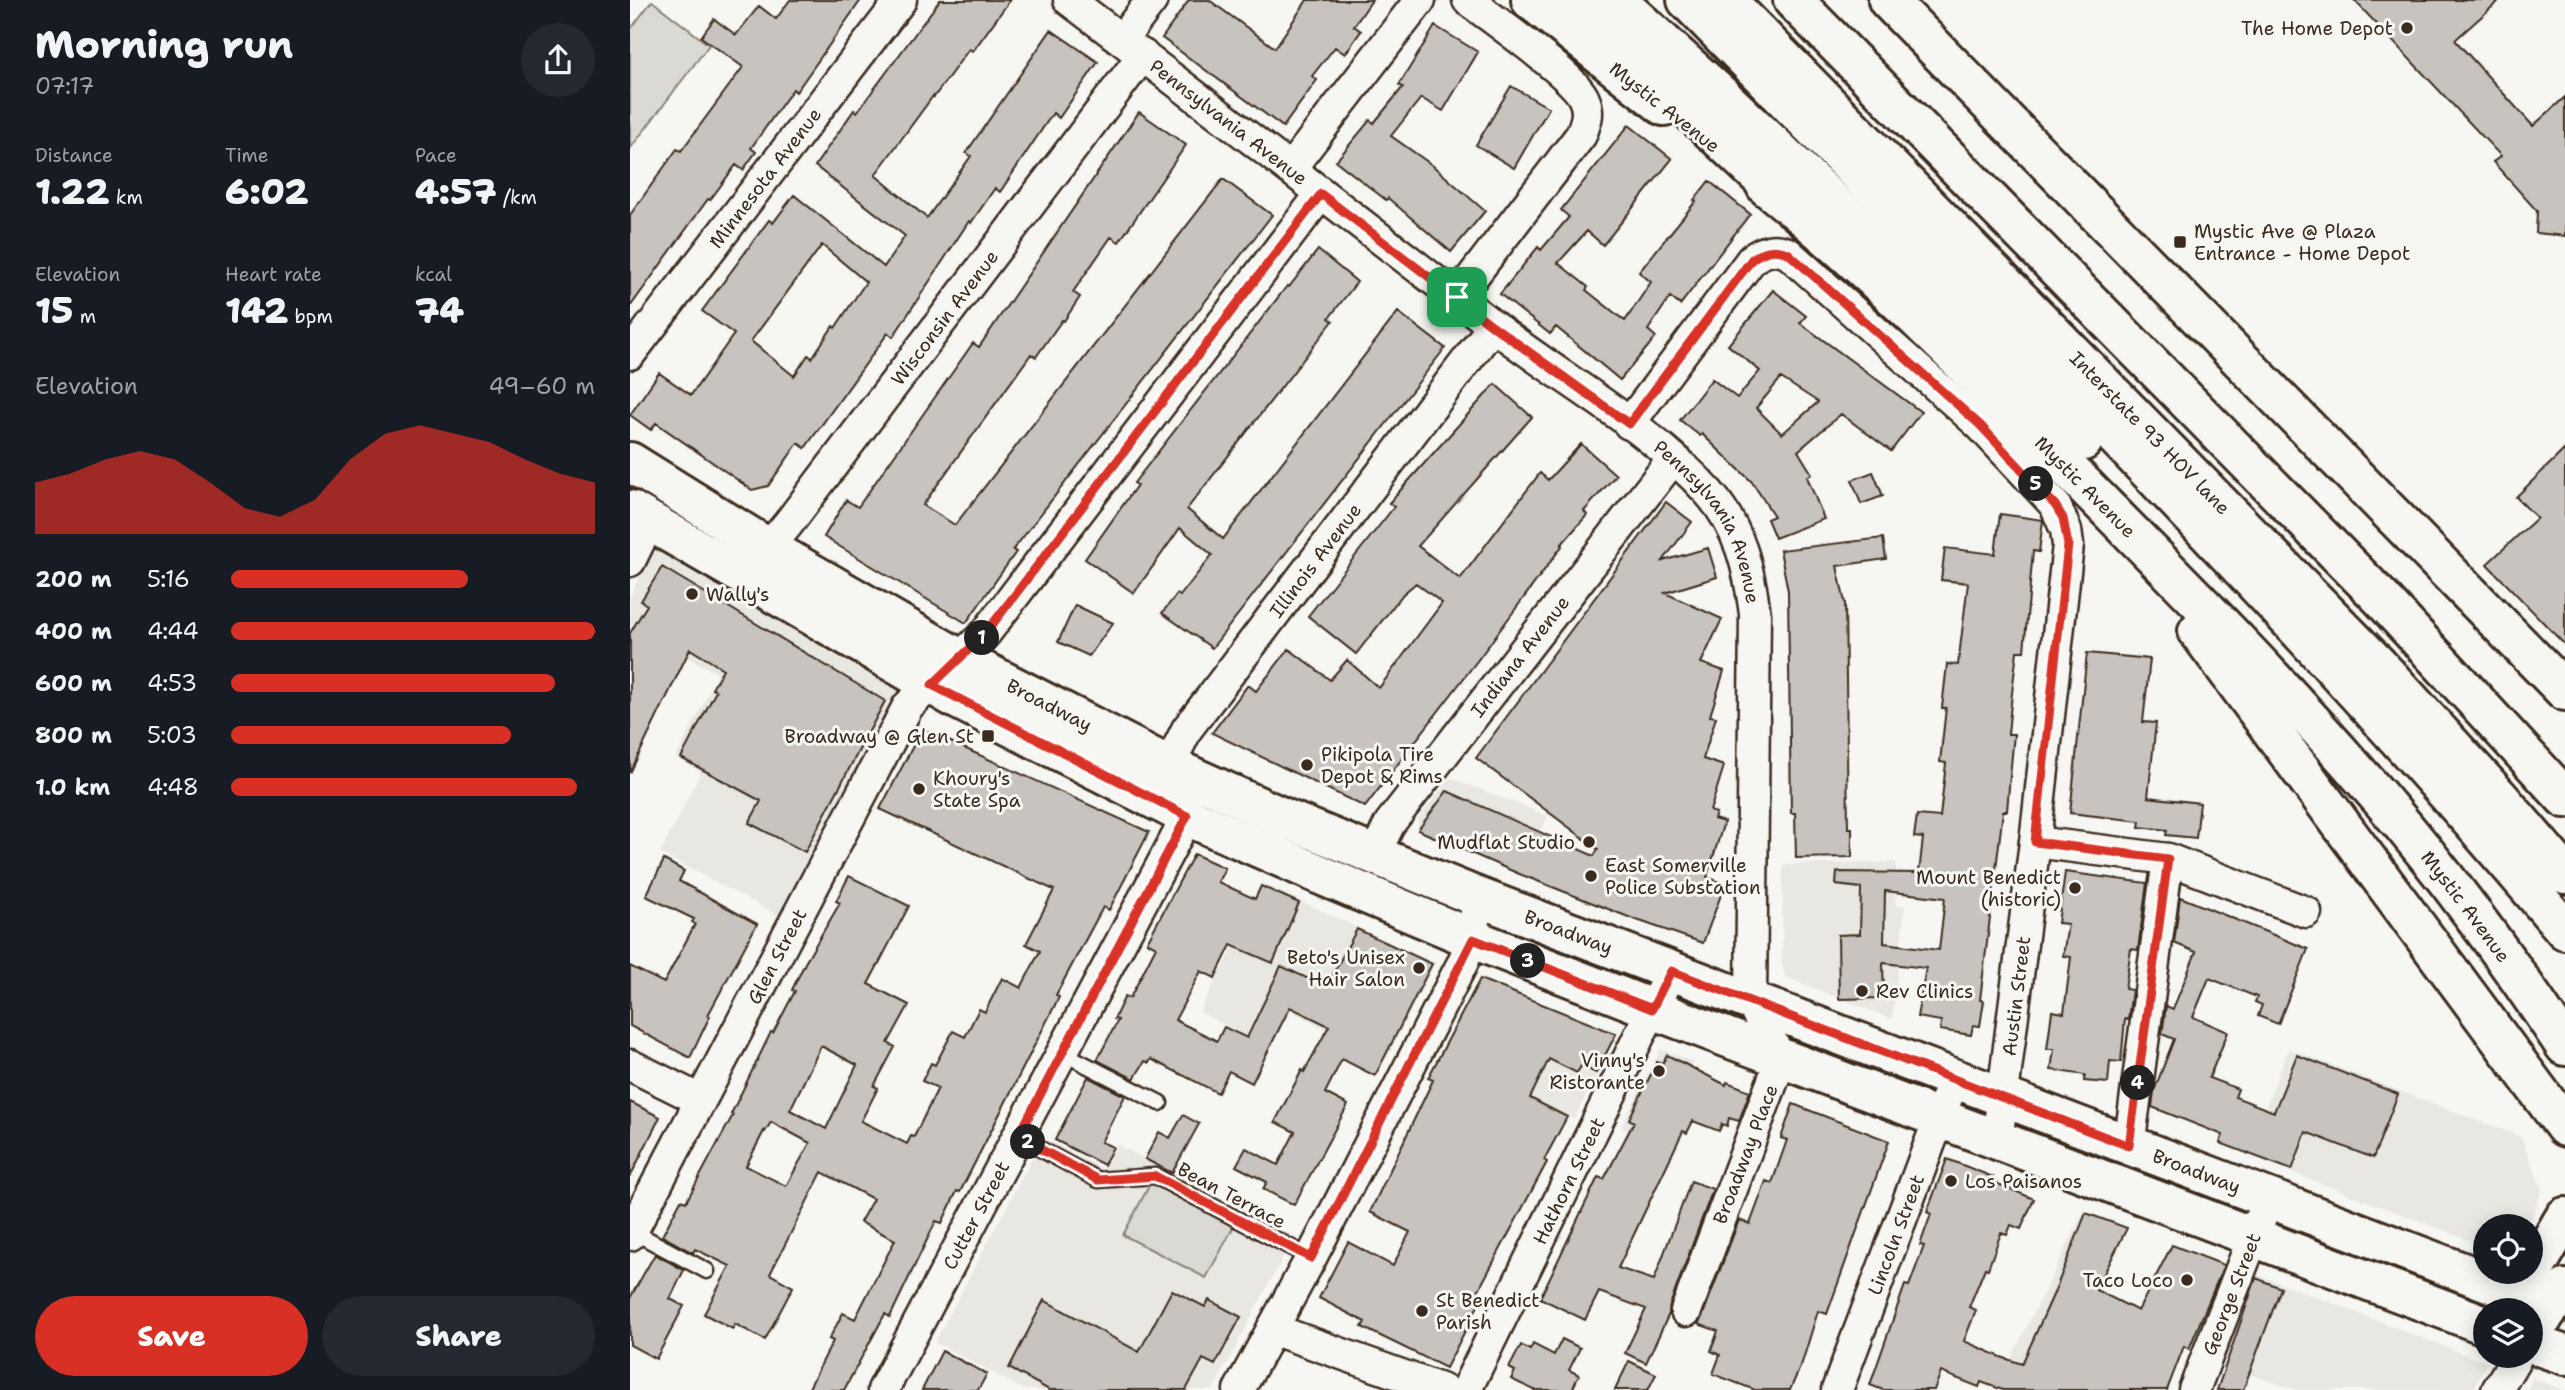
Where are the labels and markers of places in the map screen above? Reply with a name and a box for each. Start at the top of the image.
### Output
place label: The Home Depot [2241,16,2393,41]
marker: The Home Depot [2399,20,2415,36]
place label: Mystic Ave @ Plaza Entrance - Home Depot [2194,219,2410,266]
marker: Mystic Ave @ Plaza Entrance - Home Depot [2172,234,2188,250]
pin [1427,267,1487,327]
pin: 5 [2018,466,2054,502]
place label: Wally's [706,582,769,607]
marker: Wally's [684,586,700,602]
pin: 1 [964,620,1000,656]
place label: Broadway @ Glen St [785,724,974,749]
marker: Broadway @ Glen St [980,728,996,744]
place label: Pikipola Tire Depot & Rims [1321,742,1443,789]
marker: Pikipola Tire Depot & Rims [1299,757,1315,773]
place label: Khoury's State Spa [933,766,1021,813]
marker: Khoury's State Spa [911,781,927,797]
place label: Mudflat Studio [1437,830,1575,855]
marker: Mudflat Studio [1581,834,1597,850]
place label: East Somerville Police Substation [1605,853,1761,900]
place label: Mount Benedict (historic) [1916,865,2061,912]
marker: East Somerville Police Substation [1583,868,1599,884]
marker: Mount Benedict (historic) [2067,880,2083,896]
pin: 3 [1510,944,1546,978]
place label: Beto's Unisex Hair Salon [1287,945,1405,992]
marker: Beto's Unisex Hair Salon [1411,960,1427,976]
place label: Rev Clinics [1876,979,1973,1004]
marker: Rev Clinics [1854,983,1870,999]
place label: Vinny's Ristorante [1549,1048,1645,1095]
marker: Vinny's Ristorante [1651,1063,1667,1079]
pin: 4 [2120,1066,2156,1100]
pin: 2 [1010,1124,1046,1160]
place label: Los Paisanos [1965,1169,2082,1194]
marker: Los Paisanos [1943,1173,1959,1189]
place label: Taco Loco [2083,1268,2173,1293]
marker: Taco Loco [2179,1272,2195,1288]
place label: St Benedict Parish [1436,1288,1539,1335]
marker: St Benedict Parish [1414,1303,1430,1319]

